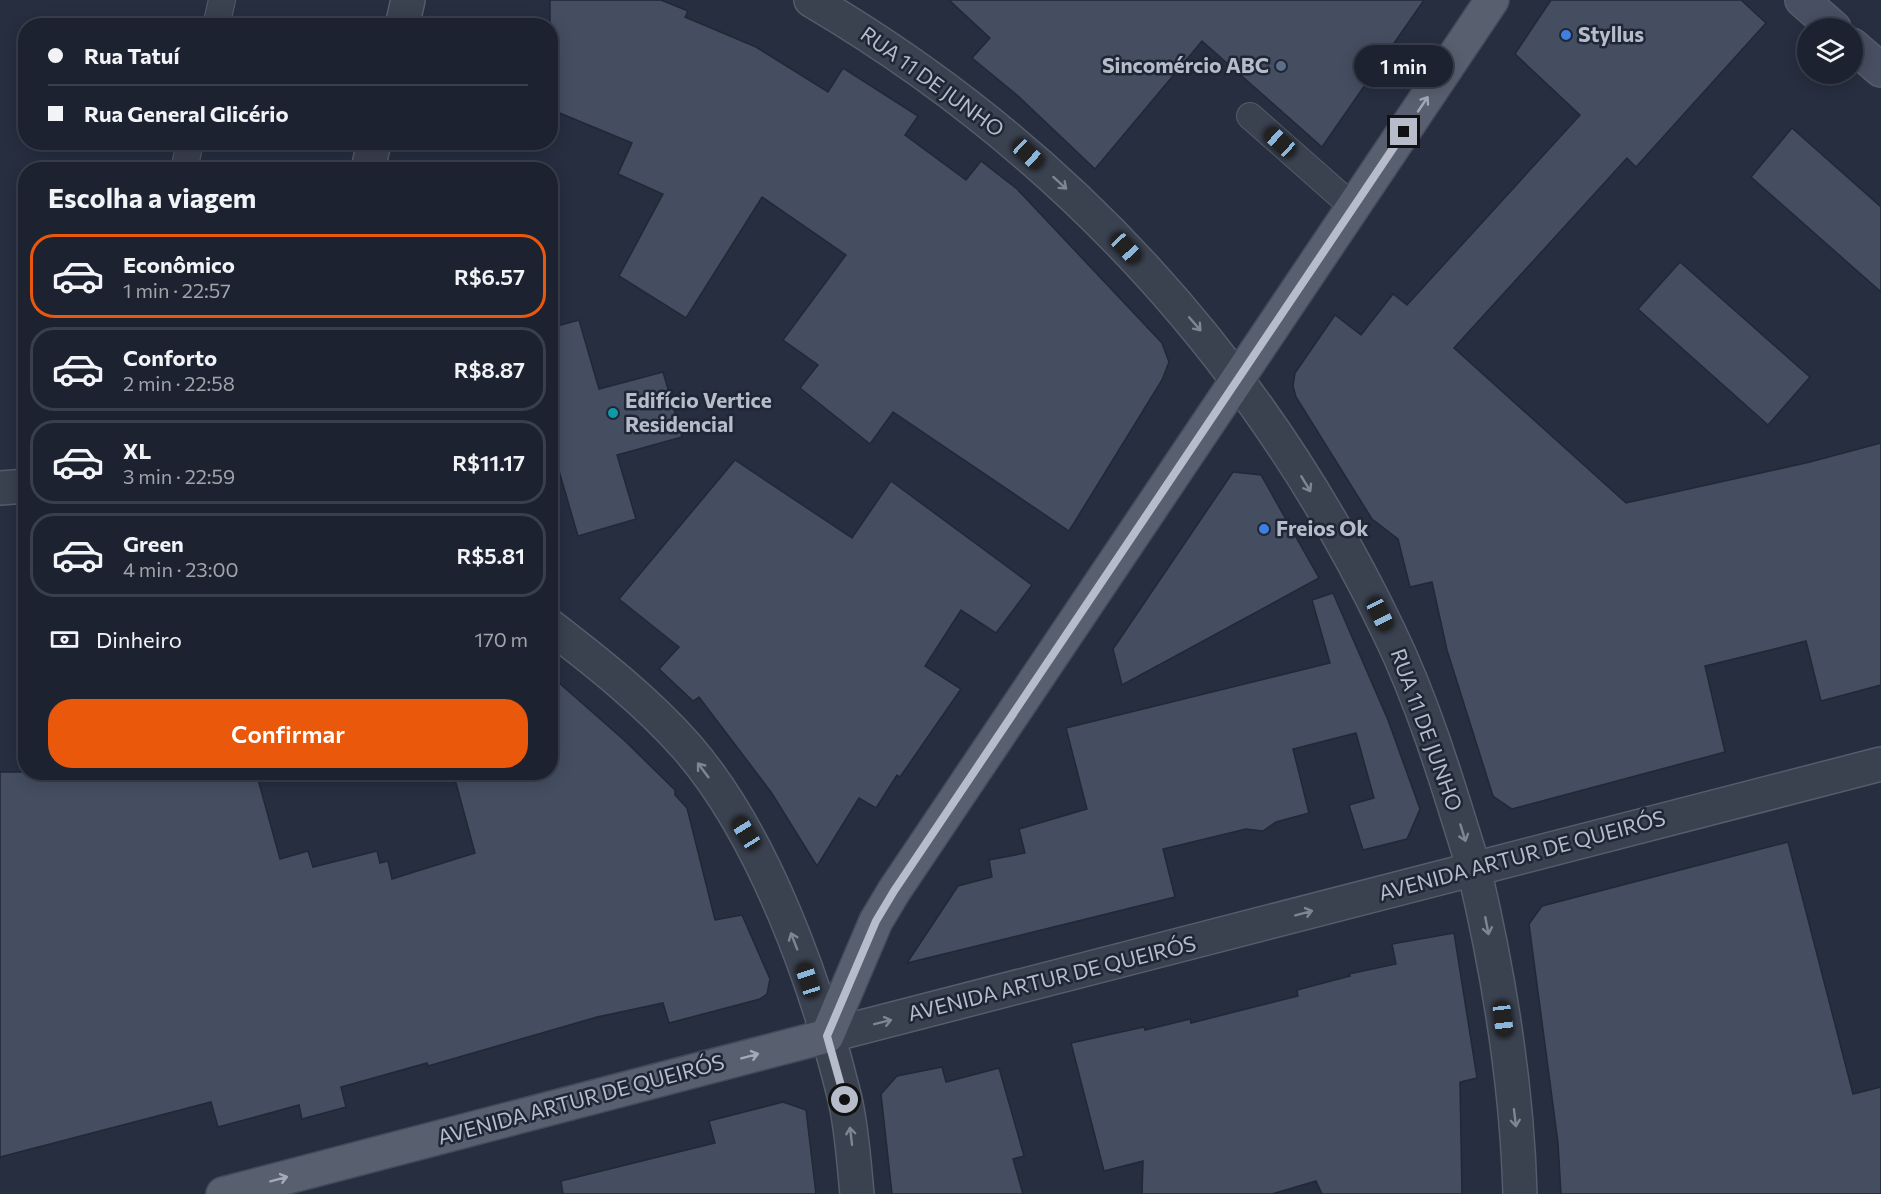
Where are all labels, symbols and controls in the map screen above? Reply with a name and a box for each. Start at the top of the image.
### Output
map controls [1797,18,1863,84]
button: layers [1797,18,1863,84]
street label: RUA 11 DE JUNHO [856,20,1009,141]
place label: Styllus [1578,21,1644,46]
marker: Styllus [1559,28,1573,42]
text: Rua Tatuí [84,42,180,69]
callout: 1 min [1354,45,1454,87]
place label: Sincomércio ABC [1102,52,1269,77]
text: 1 min [1380,54,1427,78]
marker: Sincomércio ABC [1274,59,1288,73]
one-way arrow [1417,96,1429,113]
text: Rua General Glicério [84,100,289,127]
route end [1390,118,1417,145]
car [1261,123,1299,161]
car [1009,135,1047,173]
one-way arrow [1053,176,1068,191]
text: Escolha a viagem [48,181,256,214]
car [1107,229,1145,267]
icon: car [51,249,105,303]
text: Econômico [123,251,235,278]
text: R$6.57 [454,263,525,290]
text: 1 min · 22:57 [123,278,231,302]
one-way arrow [1188,316,1202,331]
icon: car [51,342,105,396]
text: Conforto [123,344,217,371]
text: R$8.87 [454,356,525,383]
text: 2 min · 22:58 [123,371,235,395]
place label: Edifício Vertice Residencial [625,387,772,436]
marker: Edifício Vertice Residencial [606,406,620,420]
icon: car [51,435,105,489]
text: XL [123,437,151,464]
text: R$11.17 [452,449,525,476]
text: 3 min · 22:59 [123,464,235,488]
one-way arrow [1301,475,1313,492]
place label: Freios Ok [1276,515,1369,540]
marker: Freios Ok [1257,522,1271,536]
icon: car [51,528,105,582]
text: Green [123,530,184,557]
text: R$5.81 [456,542,525,569]
text: 4 min · 23:00 [123,557,239,581]
car [1364,594,1396,634]
icon: cash [48,623,81,656]
text: Dinheiro [96,626,182,653]
text: 170 m [475,627,528,651]
street label: RUA 11 DE JUNHO [1386,645,1468,814]
button: Confirmar [48,699,528,768]
one-way arrow [697,762,709,778]
street label: AVENIDA ARTUR DE QUEIRÓS [1375,804,1668,905]
car [729,813,763,853]
one-way arrow [1458,823,1469,842]
one-way arrow [1294,907,1313,919]
one-way arrow [1482,915,1493,935]
street label: AVENIDA ARTUR DE QUEIRÓS [905,930,1198,1025]
one-way arrow [788,932,799,951]
car [794,960,822,1000]
car [1492,1000,1514,1038]
one-way arrow [874,1015,893,1027]
street label: AVENIDA ARTUR DE QUEIRÓS [434,1048,727,1149]
one-way arrow [740,1050,759,1061]
route start [831,1086,858,1113]
one-way arrow [1510,1108,1521,1128]
one-way arrow [845,1126,856,1146]
one-way arrow [270,1173,289,1185]

